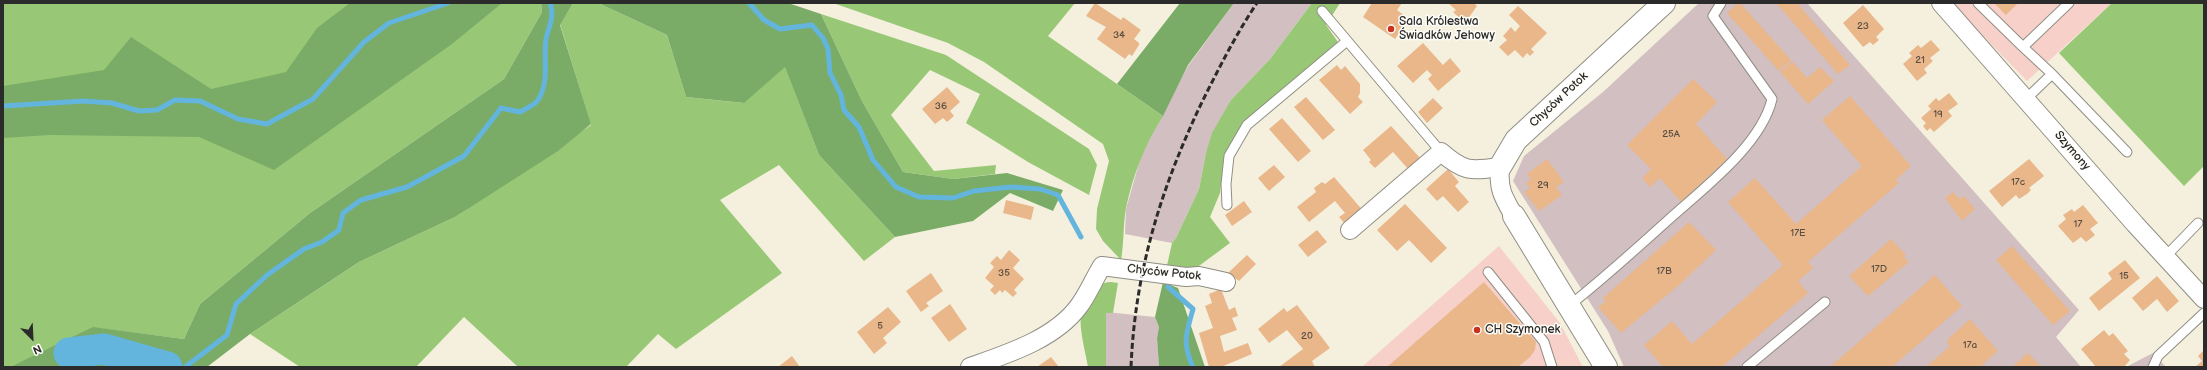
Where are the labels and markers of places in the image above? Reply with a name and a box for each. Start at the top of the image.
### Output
place label: Sala Królestwa Świadków Jehowy [1399,15,1495,43]
marker: Sala Królestwa Świadków Jehowy [1386,24,1396,34]
place label: CH Szymonek [1485,323,1560,337]
marker: CH Szymonek [1472,325,1482,335]

